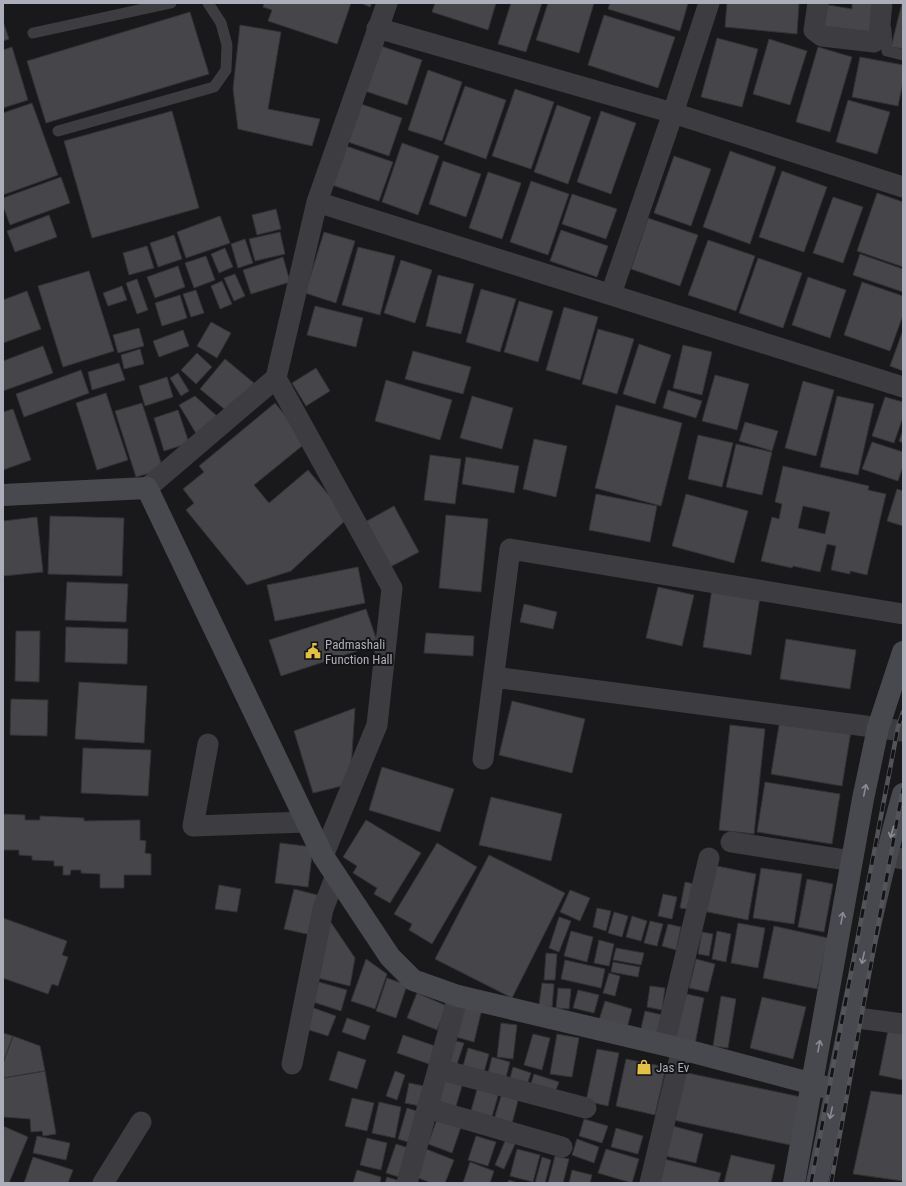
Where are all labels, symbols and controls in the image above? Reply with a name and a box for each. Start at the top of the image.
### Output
place label: Padmashali Function Hall [325,637,393,667]
public building icon: Padmashali Function Hall [304,642,322,660]
one-way arrow [861,784,869,797]
one-way arrow [888,825,895,838]
one-way arrow [838,912,846,925]
one-way arrow [858,951,866,964]
one-way arrow [815,1040,823,1053]
shop icon: Jas Ev [635,1058,653,1076]
place label: Jas Ev [656,1060,690,1075]
one-way arrow [827,1106,835,1119]

